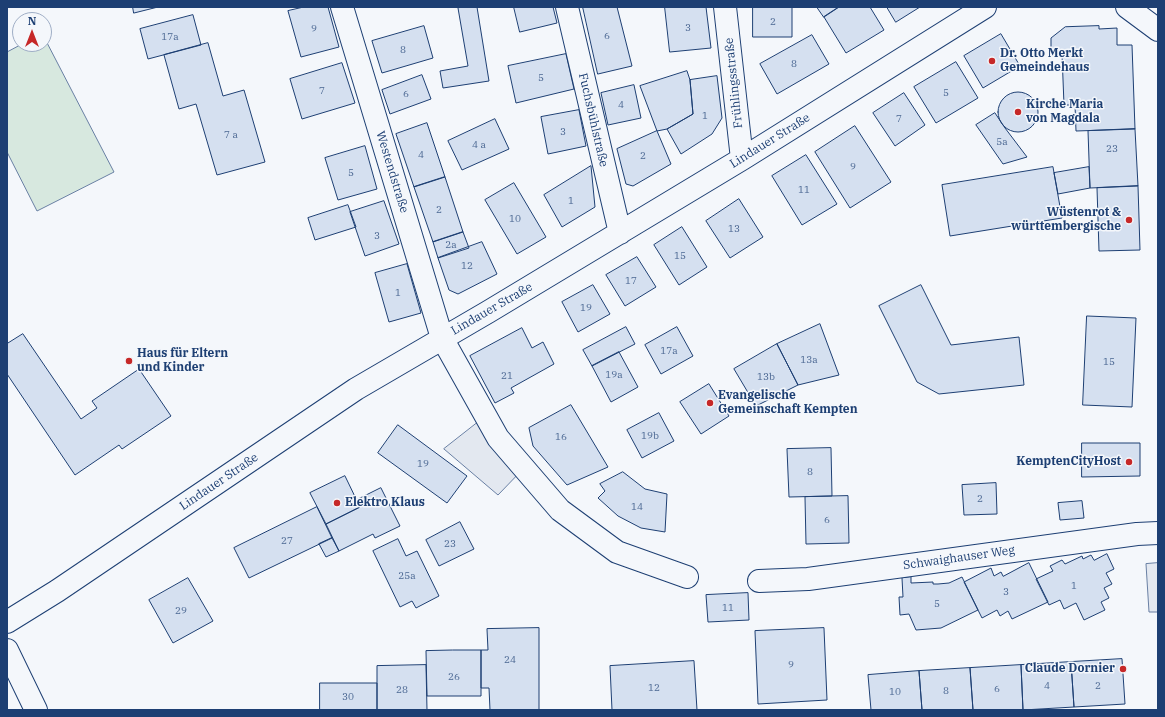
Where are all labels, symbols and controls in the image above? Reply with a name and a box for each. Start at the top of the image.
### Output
north arrow [12,12,52,52]
text: N [28,14,36,28]
house number: 2 [770,16,776,28]
house number: 3 [685,22,691,34]
house number: 9 [311,23,317,35]
house number: 6 [604,30,610,42]
house number: 17a [161,31,179,43]
street label: Frühlingsstraße [722,37,746,129]
house number: 8 [400,44,406,56]
place label: Dr. Otto Merkt Gemeindehaus [1000,47,1089,75]
marker: Dr. Otto Merkt Gemeindehaus [987,56,997,66]
house number: 8 [791,58,797,70]
house number: 5 [538,72,544,84]
street label: Fuchsbühlstraße [575,72,611,168]
house number: 7 [319,85,325,97]
house number: 5 [943,87,949,99]
house number: 6 [403,88,409,100]
place label: Kirche Maria von Magdala [1026,98,1103,126]
house number: 4 [618,99,624,111]
marker: Kirche Maria von Magdala [1013,107,1023,117]
house number: 1 [702,110,708,122]
street label: Lindauer Straße [727,111,813,171]
house number: 7 [896,113,902,125]
house number: 3 [560,126,566,138]
house number: 7 a [224,129,238,141]
street label: Westendstraße [373,129,411,215]
house number: 5a [996,136,1008,148]
house number: 4 a [472,139,486,151]
house number: 23 [1106,143,1118,155]
house number: 4 [418,149,424,161]
house number: 2 [640,150,646,162]
house number: 9 [850,161,856,173]
house number: 5 [348,167,354,179]
house number: 11 [798,184,810,196]
house number: 1 [568,195,574,207]
house number: 2 [436,204,442,216]
place label: Wüstenrot & württembergische [1011,206,1121,234]
house number: 10 [509,213,521,225]
marker: Wüstenrot & württembergische [1124,215,1134,225]
house number: 13 [728,223,740,235]
house number: 3 [374,230,380,242]
house number: 2a [445,239,457,251]
house number: 15 [674,250,686,262]
house number: 12 [461,260,473,272]
house number: 17 [625,275,637,287]
street label: Lindauer Straße [449,280,535,338]
house number: 1 [395,287,401,299]
house number: 19 [580,302,592,314]
house number: 17a [660,345,678,357]
place label: Haus für Eltern und Kinder [137,347,228,375]
house number: 13a [800,354,818,366]
marker: Haus für Eltern und Kinder [124,356,134,366]
house number: 15 [1103,356,1115,368]
house number: 19a [605,369,623,381]
house number: 21 [501,370,513,382]
house number: 13b [757,371,775,383]
place label: Evangelische Gemeinschaft Kempten [718,389,858,417]
marker: Evangelische Gemeinschaft Kempten [705,398,715,408]
house number: 19b [641,430,659,442]
house number: 16 [555,431,567,443]
street label: Lindauer Straße [177,450,261,514]
place label: KemptenCityHost [1016,455,1121,469]
marker: KemptenCityHost [1124,457,1134,467]
house number: 19 [417,458,429,470]
house number: 8 [807,466,813,478]
house number: 2 [977,493,983,505]
place label: Elektro Klaus [345,496,425,510]
marker: Elektro Klaus [332,498,342,508]
house number: 14 [631,501,643,513]
house number: 6 [824,514,830,526]
house number: 27 [281,535,293,547]
house number: 23 [444,538,456,550]
street label: Schwaighauser Weg [902,543,1016,573]
house number: 25a [398,570,416,582]
house number: 1 [1071,580,1077,592]
house number: 3 [1003,586,1009,598]
house number: 5 [934,598,940,610]
house number: 11 [722,602,734,614]
house number: 29 [175,605,187,617]
house number: 24 [504,654,516,666]
house number: 9 [788,659,794,671]
place label: Claude Dornier [1025,662,1115,676]
marker: Claude Dornier [1118,664,1128,674]
house number: 26 [448,671,460,683]
house number: 4 [1044,680,1050,692]
house number: 2 [1095,680,1101,692]
house number: 12 [648,682,660,694]
house number: 6 [994,683,1000,695]
house number: 28 [396,684,408,696]
house number: 8 [943,685,949,697]
house number: 10 [889,686,901,698]
house number: 30 [342,691,354,703]

